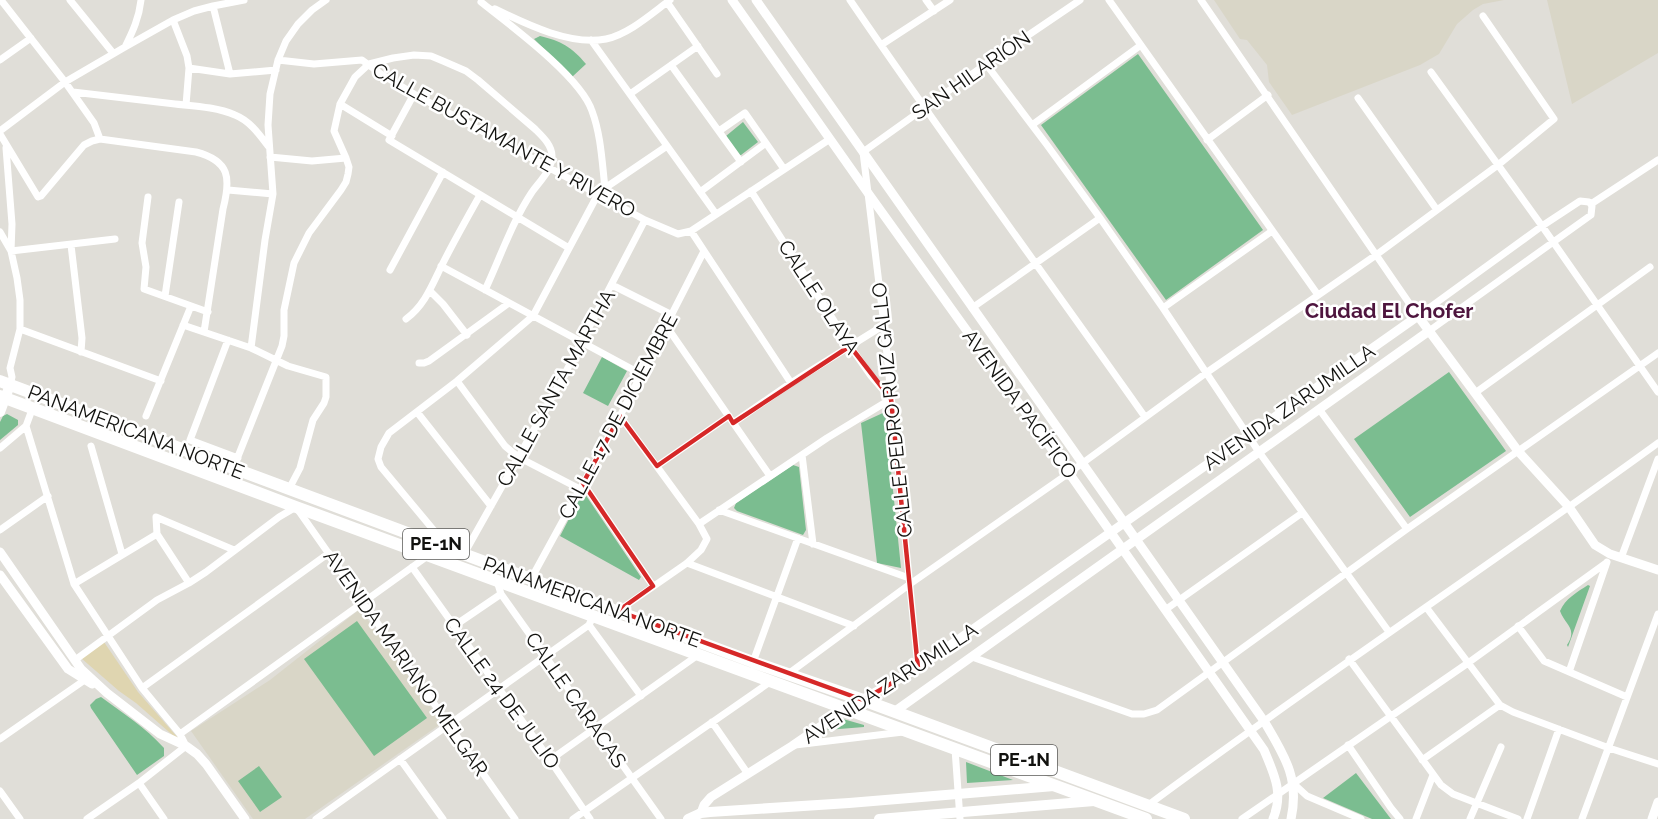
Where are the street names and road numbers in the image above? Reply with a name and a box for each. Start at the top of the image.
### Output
street label: SAN HILARIÓN [907,25,1035,125]
street label: CALLE BUSTAMANTE Y RIVERO [368,57,640,223]
street label: CALLE OLAYA [773,235,865,359]
street label: CALLE PEDRO RUIZ GALLO [867,281,917,539]
street label: CALLE SANTA MARTHA [492,285,620,491]
street label: CALLE 17 DE DICIEMBRE [553,309,683,523]
street label: AVENIDA PACÍFICO [958,325,1082,483]
street label: AVENIDA ZARUMILLA [1199,338,1380,475]
street label: PANAMERICANA NORTE [24,380,248,484]
road number: PE-1N [403,529,469,559]
street label: AVENIDA MARIANO MELGAR [319,545,493,781]
street label: PANAMERICANA NORTE [480,551,704,653]
street label: CALLE 24 DE JULIO [439,613,565,773]
street label: AVENIDA ZARUMILLA [798,617,982,749]
street label: CALLE CARACAS [520,628,632,772]
road number: PE-1N [991,745,1057,775]

